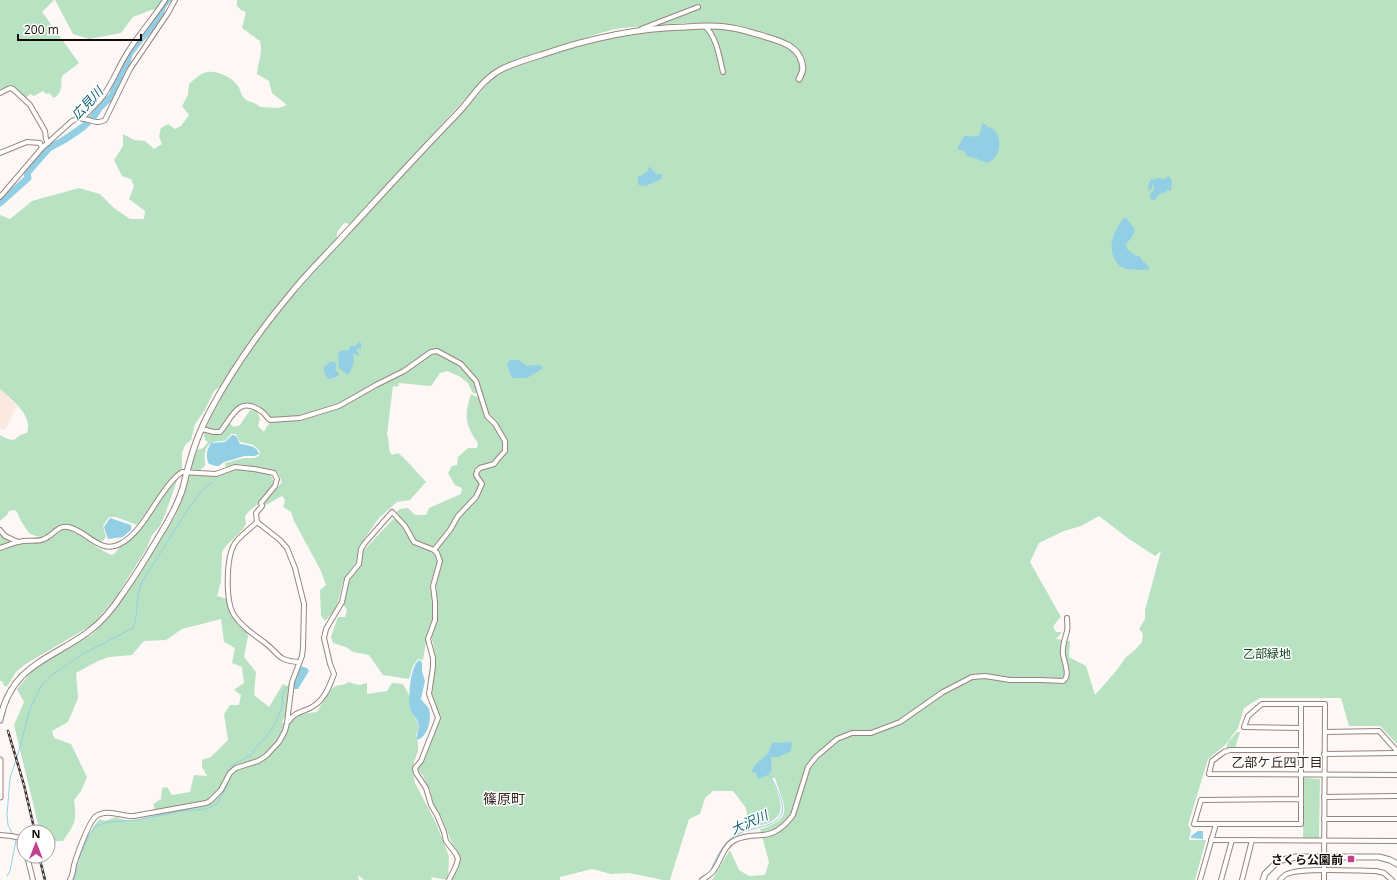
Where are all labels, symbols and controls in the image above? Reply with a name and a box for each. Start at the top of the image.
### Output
scale bar [18,16,141,42]
text: 200 m [24,21,59,38]
water label: 広見川 [67,81,108,123]
park label: 乙部緑地 [1243,645,1291,662]
district label: 乙部ケ丘四丁目 [1231,753,1323,771]
district label: 篠原町 [483,789,525,808]
water label: 大沢川 [728,805,772,838]
north arrow [16,824,56,864]
text: N [32,826,40,841]
place label: さくら公園前 [1271,851,1343,868]
marker: さくら公園前 [1346,854,1356,864]

